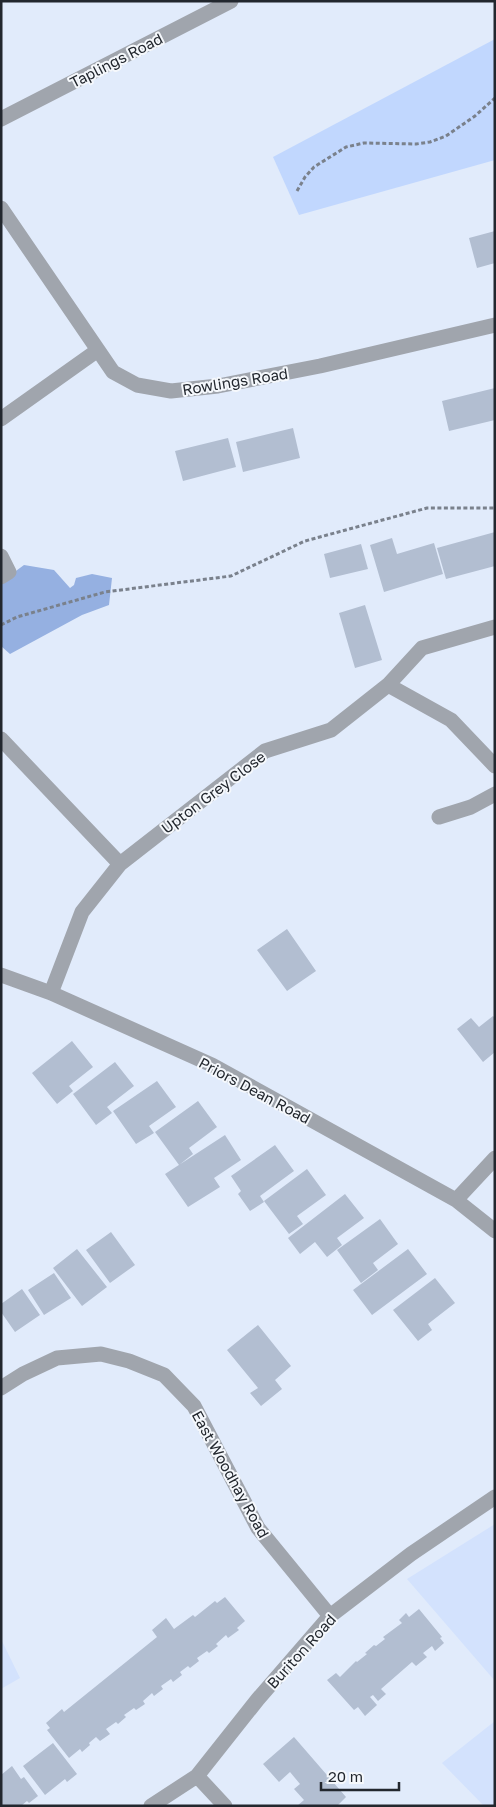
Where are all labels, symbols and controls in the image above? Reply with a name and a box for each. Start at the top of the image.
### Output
street label: Taplings Road [67,29,165,91]
street label: Rowlings Road [181,364,289,398]
street label: Upton Grey Close [157,747,269,837]
street label: Priors Dean Road [196,1053,314,1127]
street label: East Woodhay Road [189,1407,273,1541]
street label: Buriton Road [263,1610,339,1692]
scale bar [321,1760,398,1792]
text: 20 m [328,1767,363,1785]

